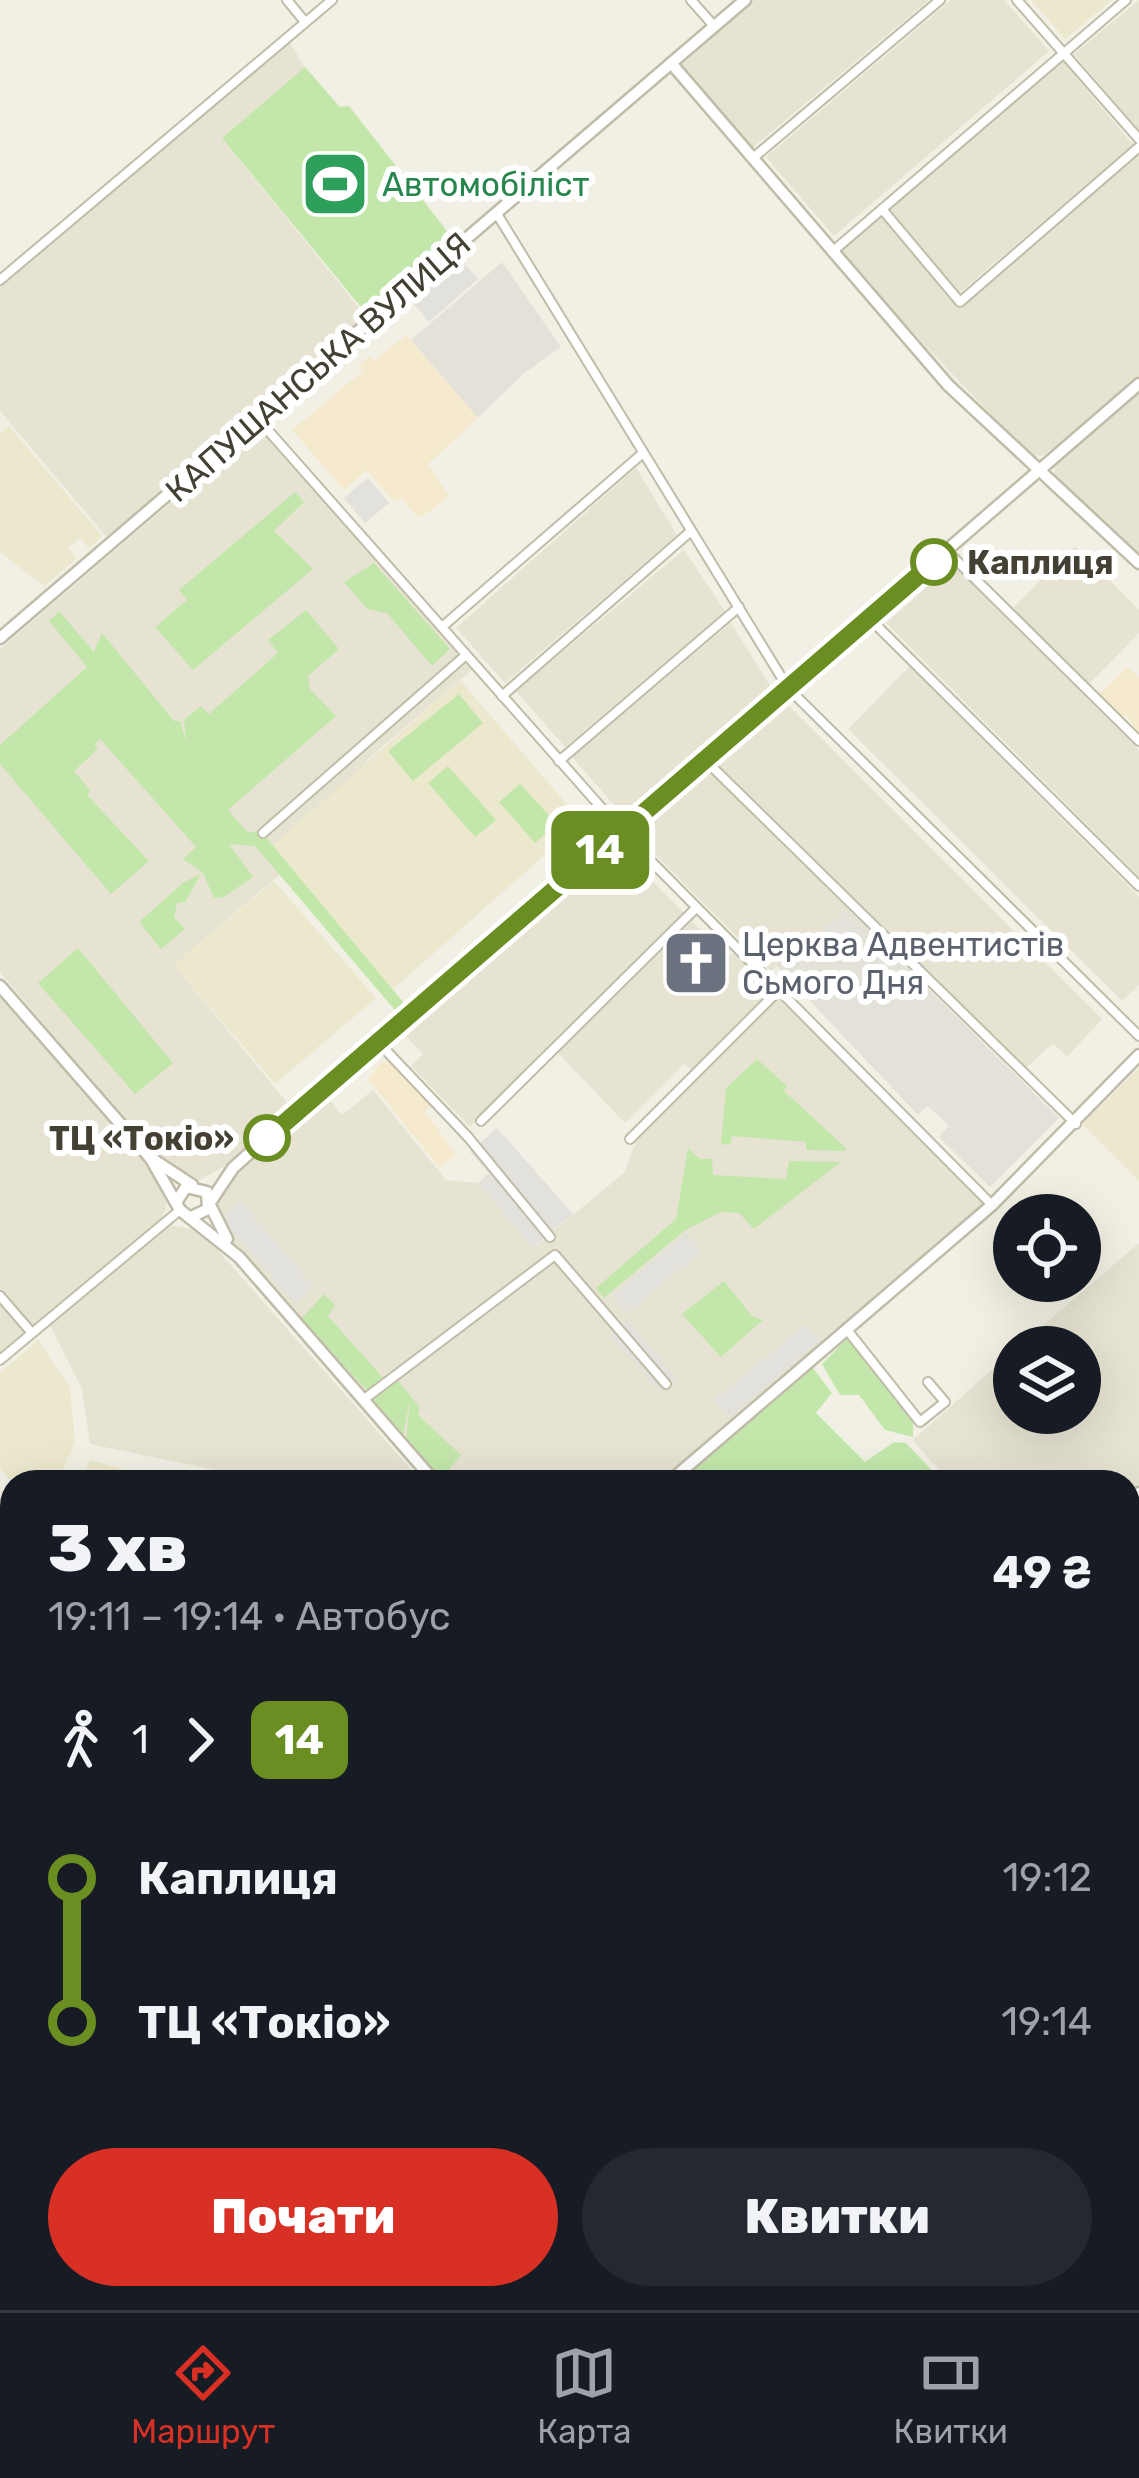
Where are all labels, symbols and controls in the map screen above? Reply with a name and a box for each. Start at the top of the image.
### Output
sports icon: Автомобіліст [300,149,370,219]
place label: Автомобіліст [382,165,589,204]
street label: КАПУШАНСЬКА ВУЛИЦЯ [158,224,478,510]
marker: Каплиця [912,540,956,584]
place label: Каплиця [967,543,1114,582]
line badge: 14 [546,811,654,889]
text: 14 [575,825,625,875]
place label: Церква Адвентистів Сьмого Дня [742,925,1064,1002]
church icon: Церква Адвентистів Сьмого Дня [661,928,731,998]
marker: ТЦ «Токіо» [245,1116,289,1160]
place label: ТЦ «Токіо» [49,1119,234,1158]
map controls [993,1194,1101,1434]
button: locate [993,1194,1101,1302]
button: layers [993,1326,1101,1434]
text: 3 хв [48,1509,188,1588]
text: 49 ₴ [992,1546,1092,1599]
text: 19:11 – 19:14 · Автобус [48,1594,451,1640]
icon: walk [48,1707,114,1773]
icon: forward [167,1707,233,1773]
text: 14 [275,1715,324,1765]
text: 1 [132,1717,149,1763]
text: Каплиця [138,1852,338,1905]
text: 19:12 [1003,1855,1092,1901]
text: ТЦ «Токіо» [138,1996,390,2049]
text: 19:14 [1001,1999,1092,2045]
button: Почати [48,2148,558,2286]
button: Квитки [582,2148,1092,2286]
tab: Маршрут [131,2340,275,2451]
tab: Карта [537,2340,631,2451]
tab: Квитки [894,2340,1008,2451]

